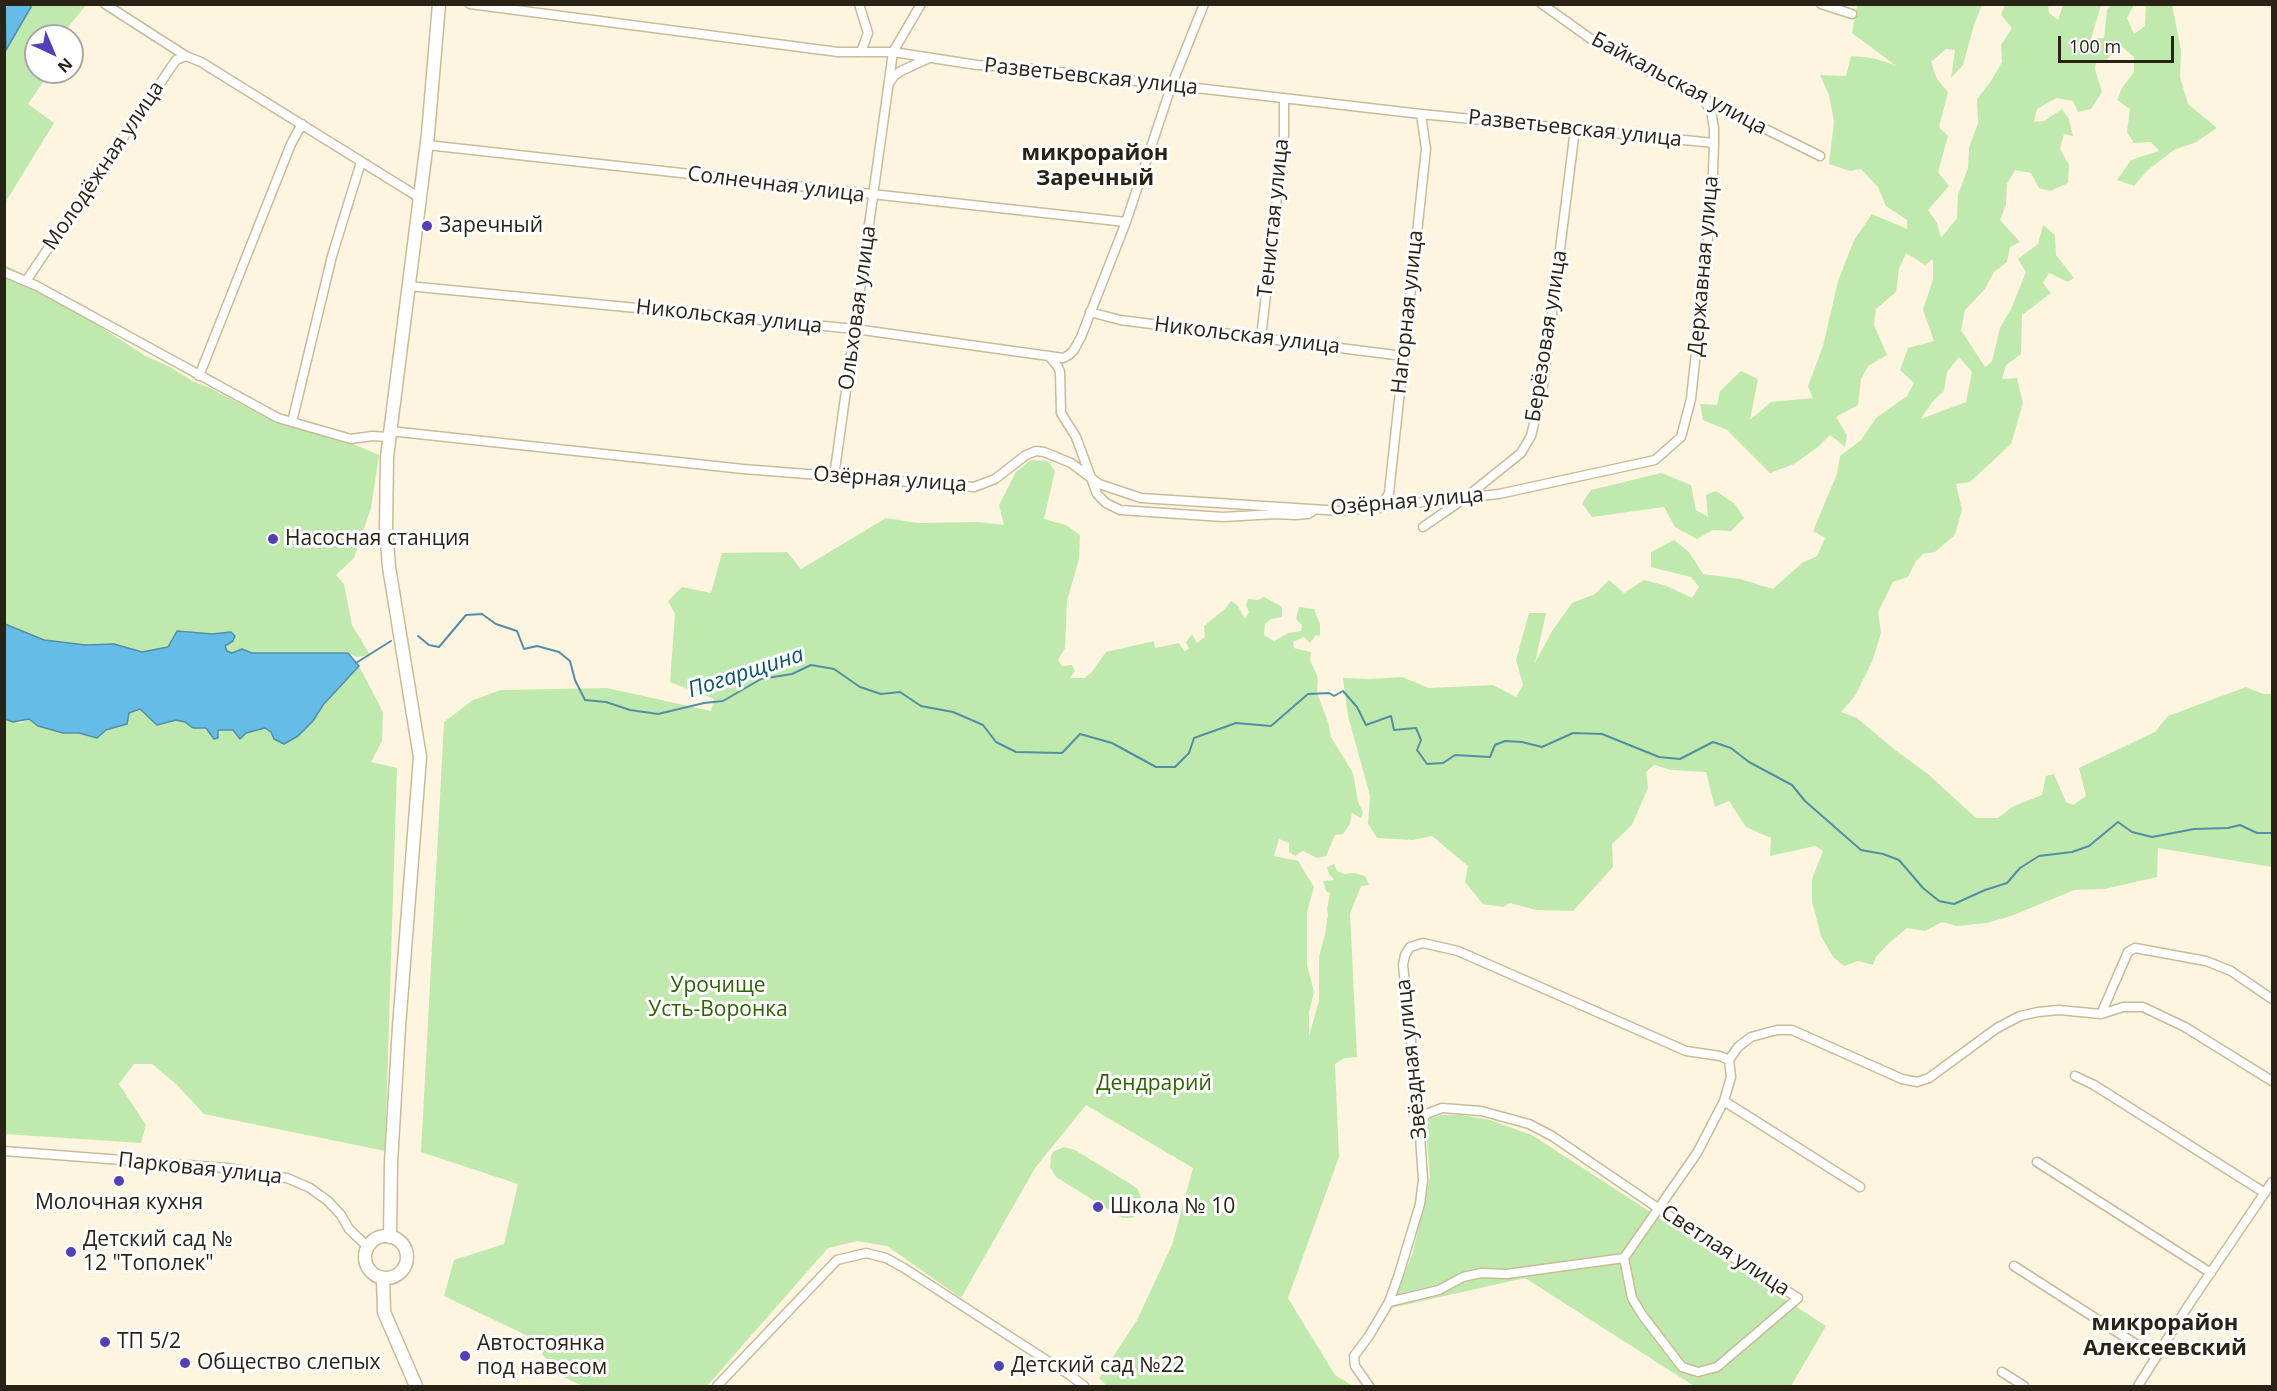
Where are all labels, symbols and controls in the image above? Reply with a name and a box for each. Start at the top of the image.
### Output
north arrow [24,24,84,84]
scale bar [2061,24,2176,62]
street label: Байкальская улица [1587,27,1771,141]
text: 100 m [2069,34,2121,58]
text: N [53,53,77,78]
street label: Разветьевская улица [983,53,1199,101]
street label: Молодёжная улица [38,77,170,255]
street label: Разветьевская улица [1467,105,1683,153]
street label: Тенистая улица [1253,137,1295,299]
district label: микрорайон Заречный [1022,141,1168,192]
street label: Солнечная улица [686,162,866,208]
street label: Державная улица [1684,175,1724,357]
place label: Заречный [439,213,543,239]
marker: Заречный [420,219,434,233]
street label: Ольховая улица [834,224,882,392]
street label: Нагорная улица [1387,229,1429,395]
street label: Берёзовая улица [1521,248,1573,424]
street label: Никольская улица [635,295,823,339]
street label: Никольская улица [1153,312,1341,360]
street label: Озёрная улица [812,462,968,498]
street label: Озёрная улица [1329,483,1485,521]
place label: Насосная станция [285,526,470,552]
marker: Насосная станция [266,532,280,546]
water label: Погарщина [685,642,807,704]
park label: Урочище Усть-Воронка [648,973,788,1023]
street label: Звёздная улица [1391,978,1433,1140]
park label: Дендрарий [1096,1071,1212,1097]
street label: Парковая улица [117,1148,283,1190]
marker: Молочная кухня [112,1174,126,1188]
place label: Молочная кухня [35,1190,203,1216]
place label: Школа № 10 [1110,1194,1235,1220]
marker: Школа № 10 [1091,1200,1105,1214]
street label: Светлая улица [1656,1200,1794,1302]
place label: Детский сад № 12 "Тополек" [83,1227,233,1277]
marker: Детский сад № 12 "Тополек" [64,1245,78,1259]
district label: микрорайон Алексеевский [2083,1311,2247,1362]
place label: ТП 5/2 [117,1329,181,1355]
place label: Автостоянка под навесом [477,1331,607,1381]
marker: ТП 5/2 [98,1335,112,1349]
marker: Автостоянка под навесом [458,1349,472,1363]
place label: Общество слепых [197,1350,381,1376]
place label: Детский сад №22 [1011,1353,1185,1379]
marker: Общество слепых [178,1356,192,1370]
marker: Детский сад №22 [992,1359,1006,1373]

